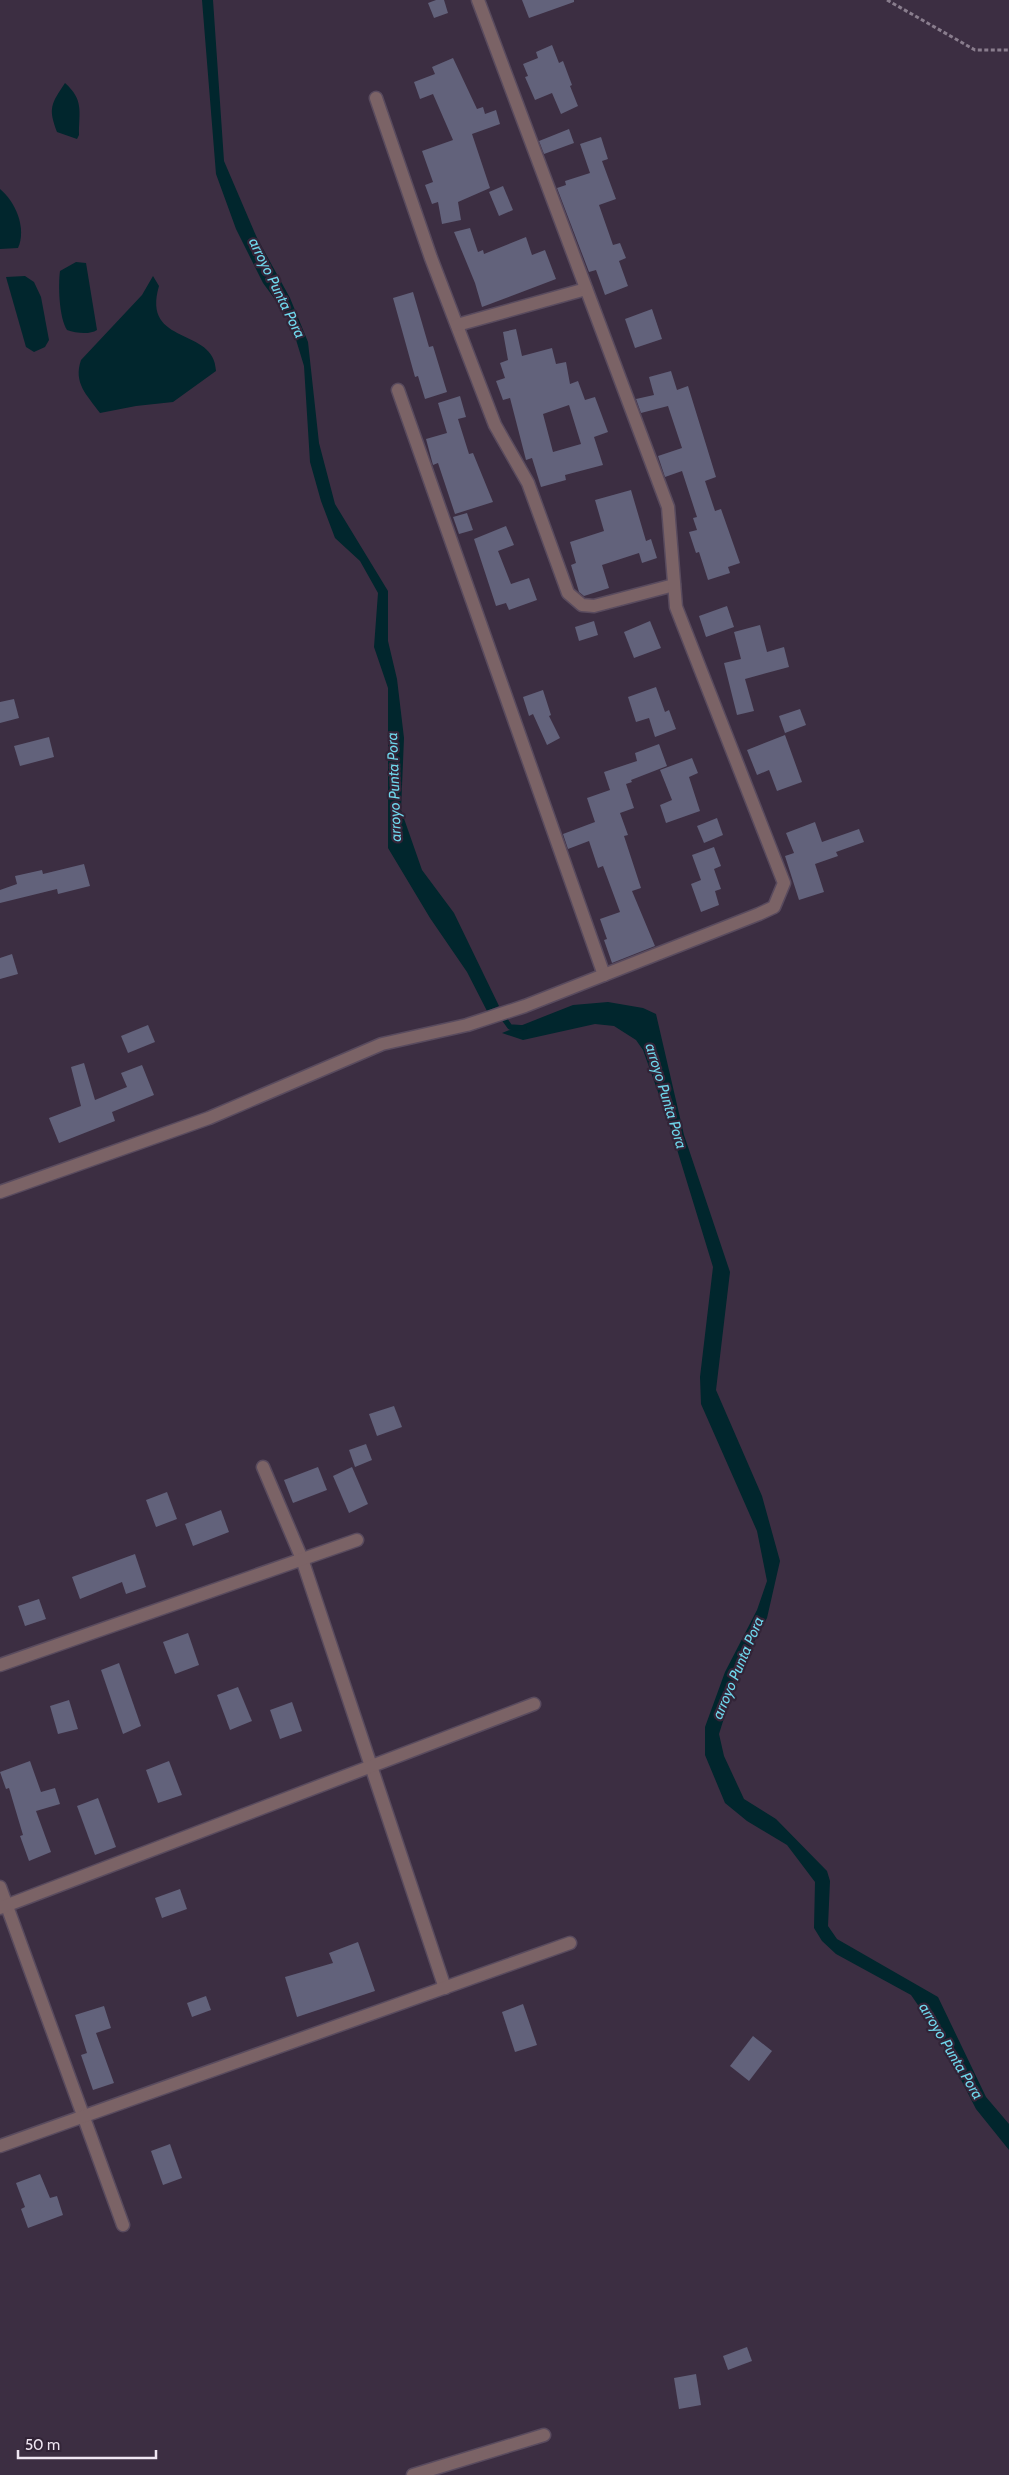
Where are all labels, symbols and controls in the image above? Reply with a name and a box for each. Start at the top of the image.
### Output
water label: arroyo Punta Pora [245,235,309,341]
water label: arroyo Punta Pora [383,732,405,842]
water label: arroyo Punta Pora [641,1041,691,1151]
water label: arroyo Punta Pora [708,1614,768,1722]
water label: arroyo Punta Pora [915,1999,987,2103]
scale bar [18,2428,155,2460]
text: 50 m [25,2436,60,2454]

